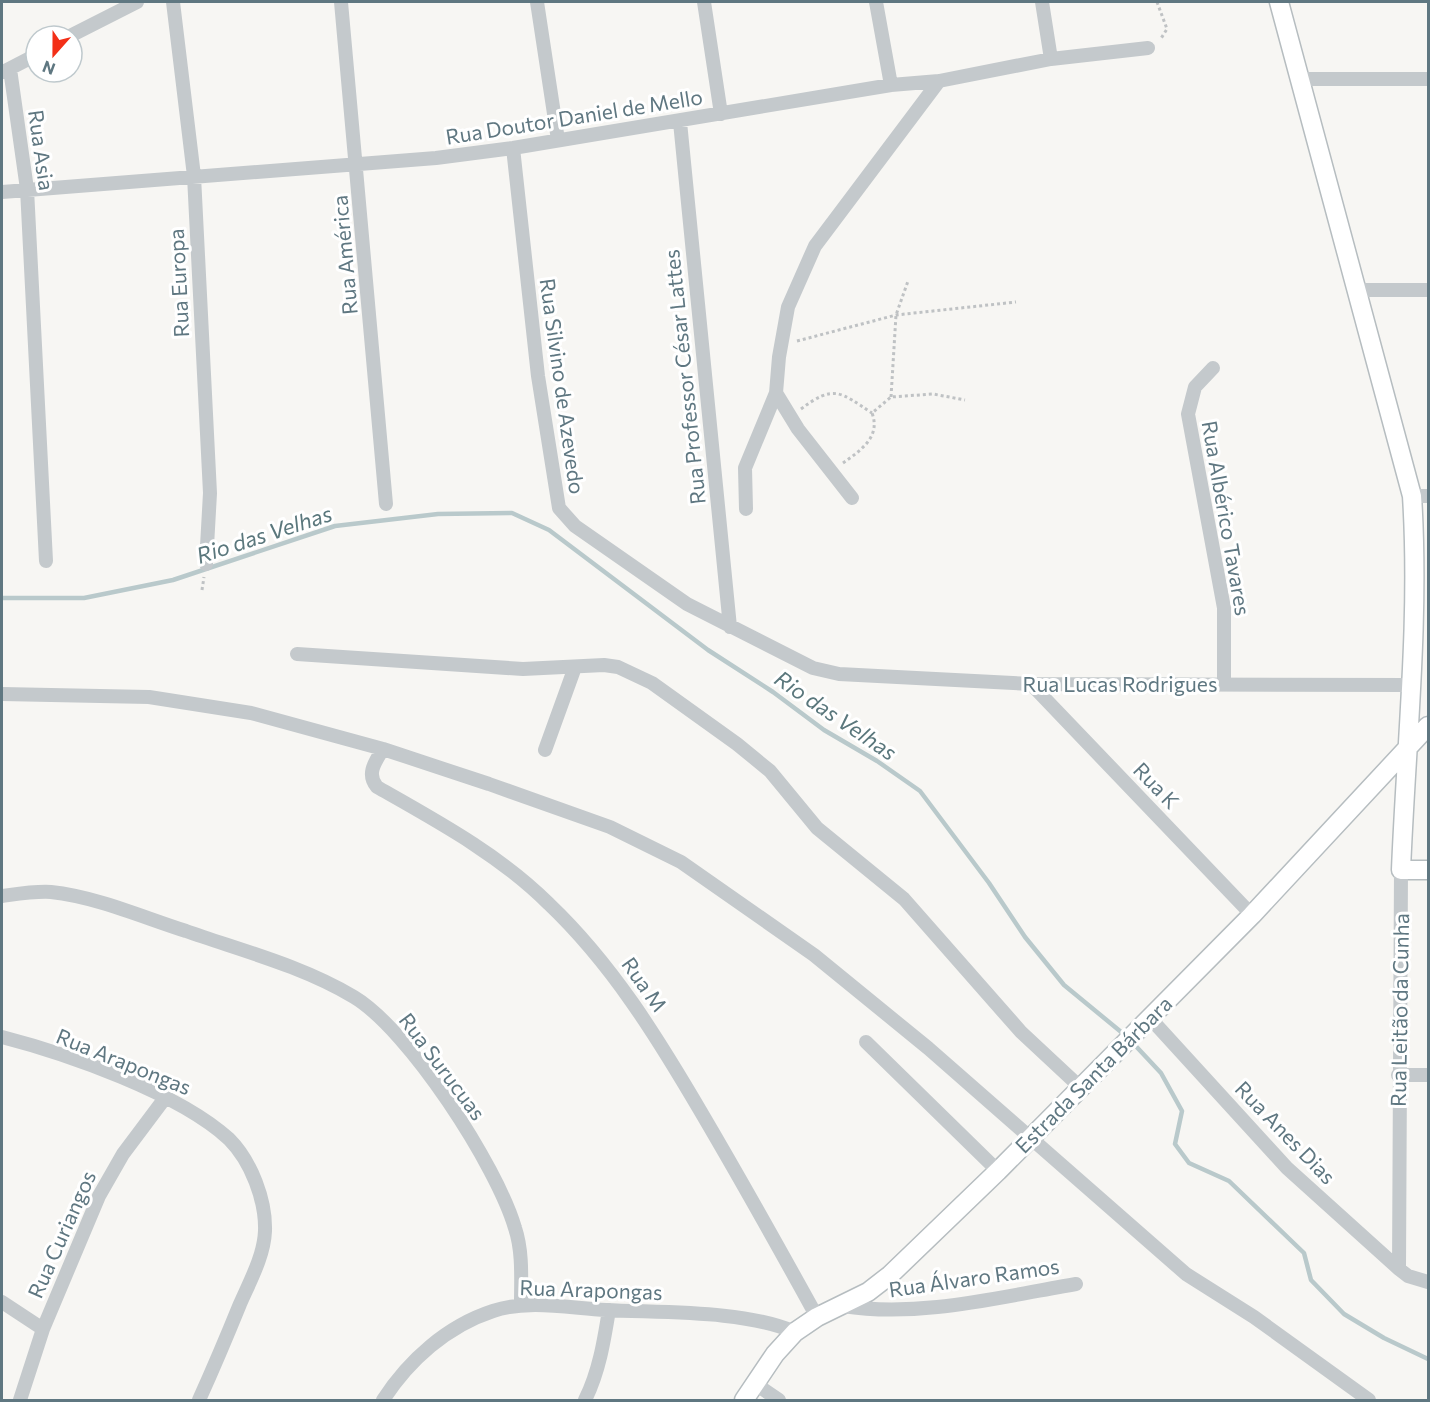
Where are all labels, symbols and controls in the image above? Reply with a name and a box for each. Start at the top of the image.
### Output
north arrow [24,24,84,84]
text: N [39,57,57,79]
street label: Rua Doutor Daniel de Mello [444,83,704,149]
street label: Rua Asia [24,108,60,192]
street label: Rua América [326,194,362,316]
street label: Rua Europa [163,228,193,338]
street label: Rua Professor César Lattes [658,248,710,506]
street label: Rua Silvino de Azevedo [535,277,591,495]
street label: Rua Albérico Tavares [1198,419,1256,617]
water label: Rio das Velhas [193,499,335,569]
water label: Rio das Velhas [770,664,902,766]
street label: Rua Lucas Rodrigues [1023,671,1217,696]
street label: Rua K [1129,757,1185,813]
street label: Rua Leitão da Cunha [1385,913,1413,1107]
street label: Rua M [617,952,673,1016]
street label: Estrada Santa Bárbara [1010,991,1176,1157]
street label: Rua Surucuas [395,1008,491,1124]
street label: Rua Arapongas [53,1023,195,1099]
street label: Rua Anes Dias [1231,1075,1341,1189]
street label: Rua Curiangos [22,1166,100,1302]
street label: Rua Álvaro Ramos [887,1253,1061,1301]
street label: Rua Arapongas [519,1274,663,1304]

